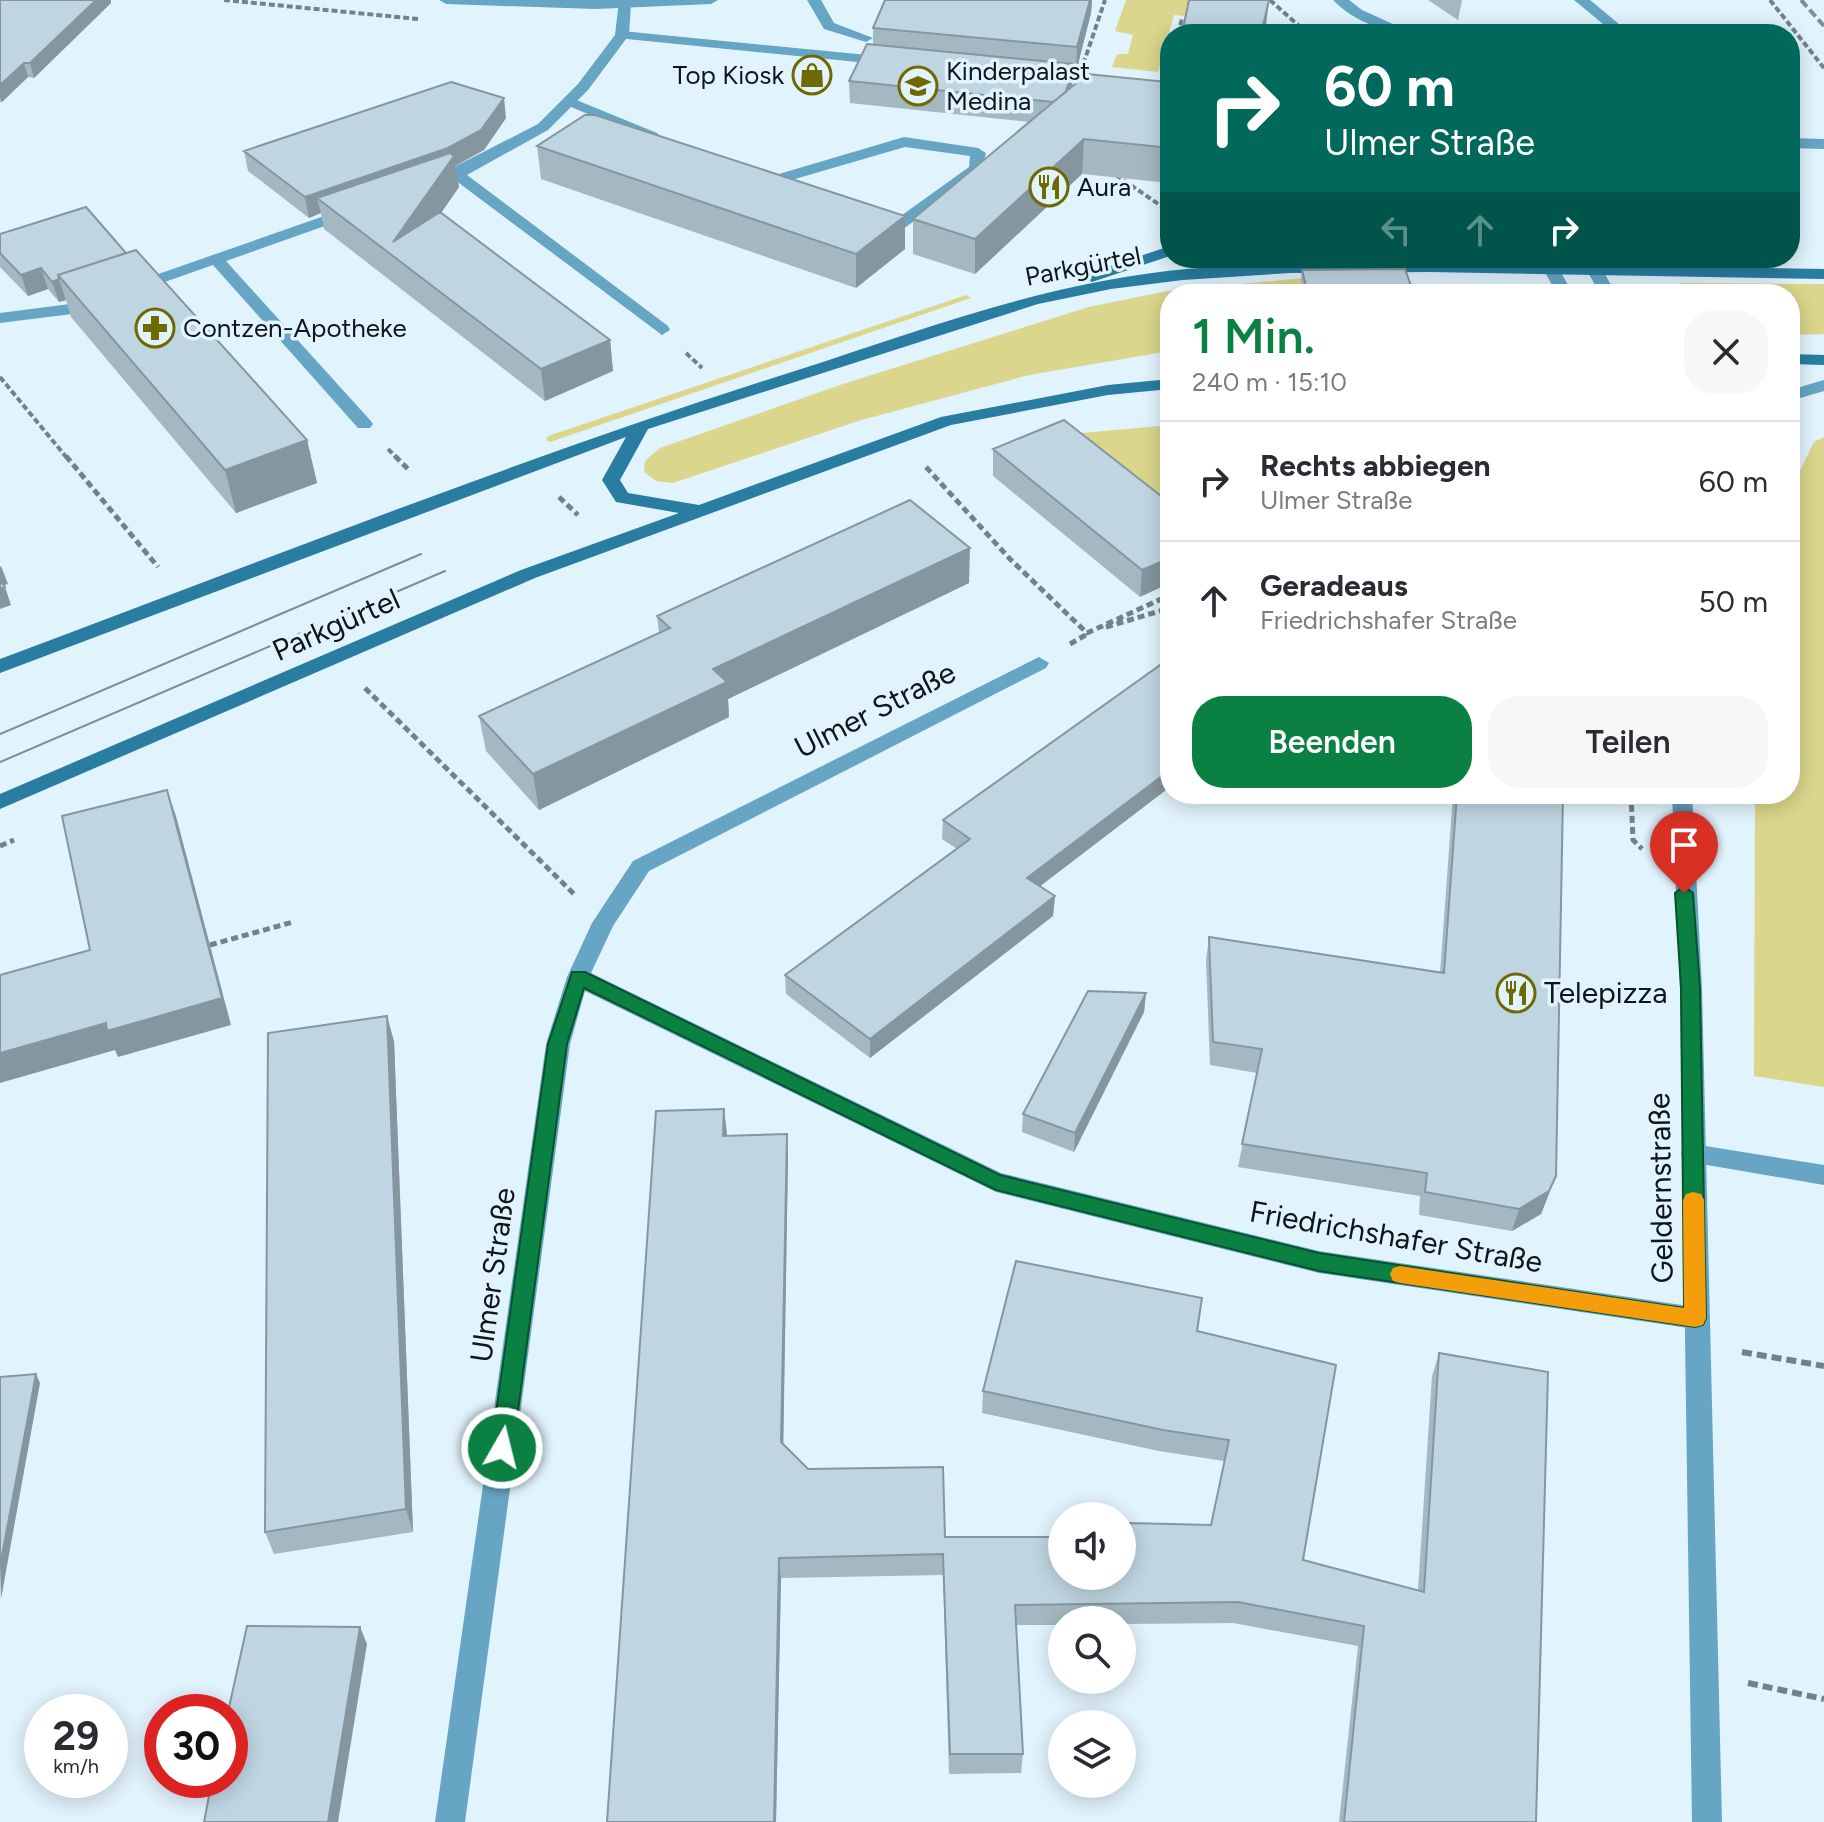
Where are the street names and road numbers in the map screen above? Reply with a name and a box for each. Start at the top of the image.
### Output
street label: Parkgürtel [1022,239,1144,293]
street label: Parkgürtel [266,580,405,669]
street label: Ulmer Straße [788,653,961,766]
street label: Geldernstraße [1640,1092,1681,1284]
street label: Ulmer Straße [462,1185,523,1365]
street label: Friedrichshafer Straße [1247,1193,1545,1280]

